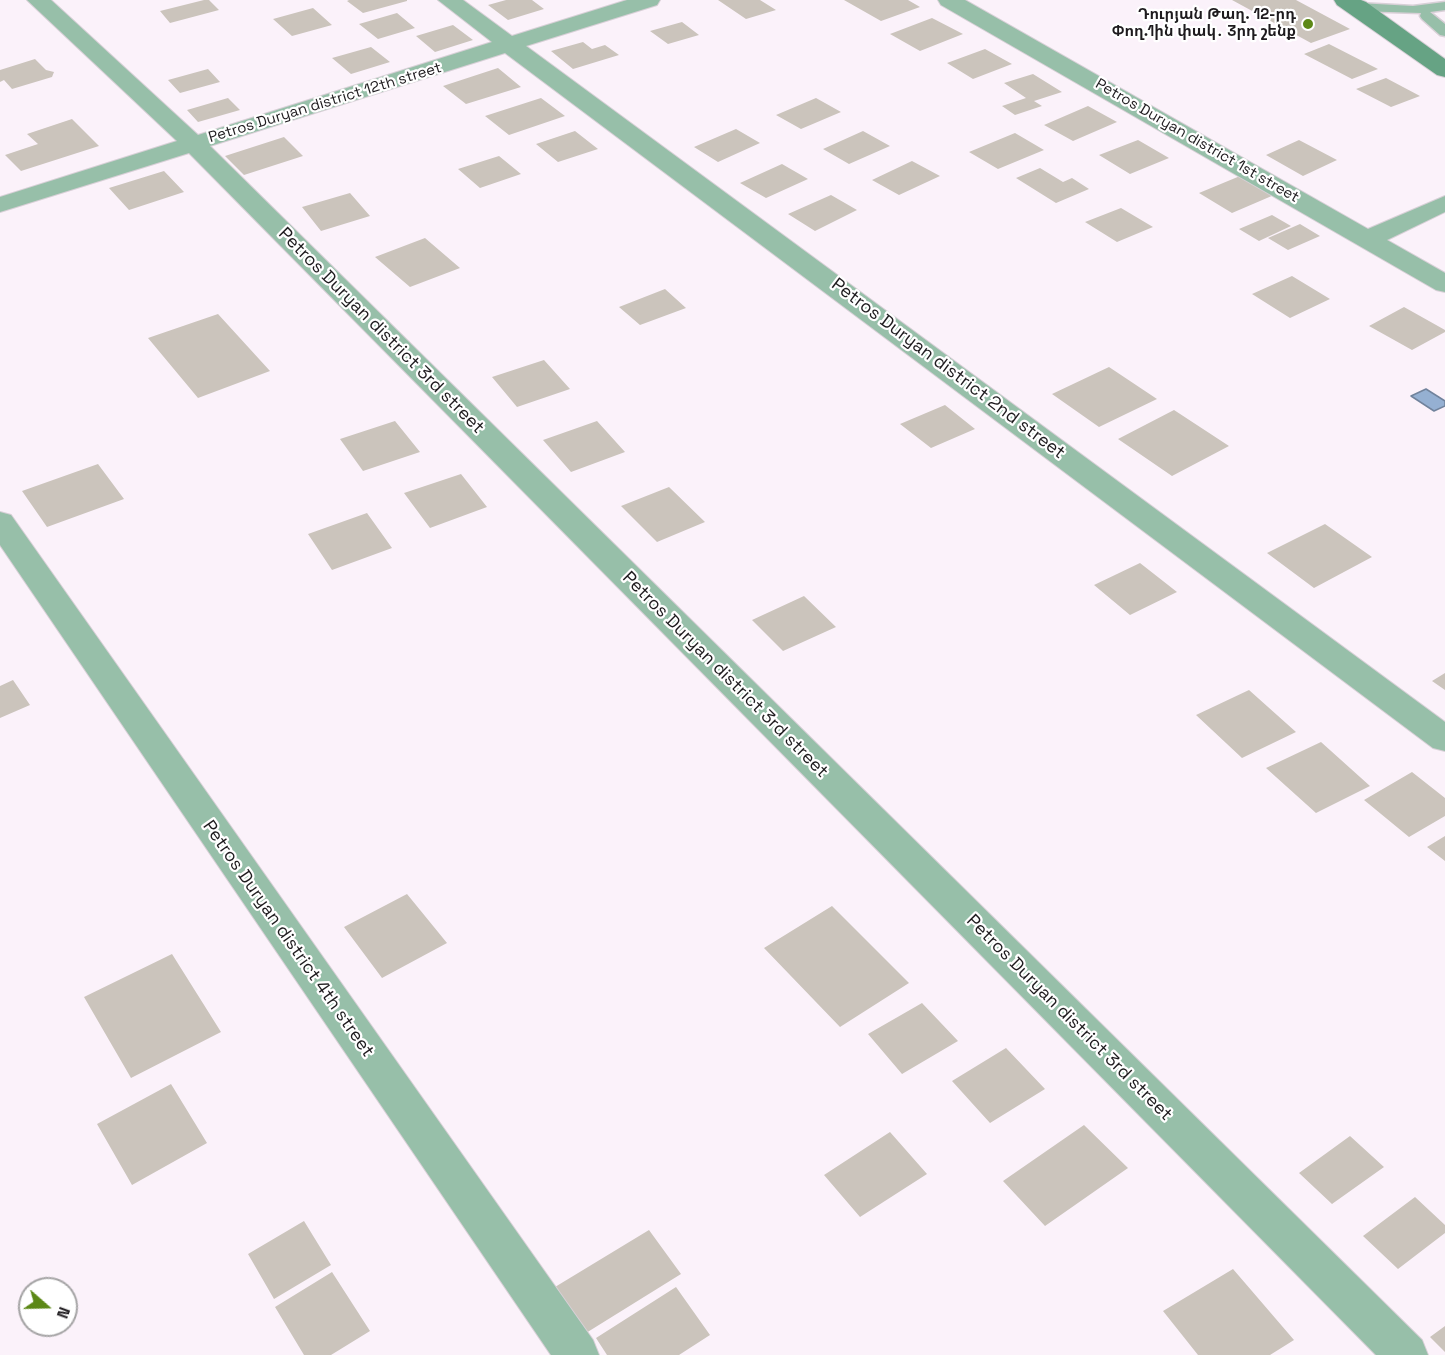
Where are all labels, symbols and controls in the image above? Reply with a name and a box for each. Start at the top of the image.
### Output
place label: Դուրյան Թաղ. 12-րդ Փող.1ին փակ․ 3րդ շենք [1112,6,1296,41]
marker: Դուրյան Թաղ. 12-րդ Փող.1ին փակ․ 3րդ շենք [1301,17,1315,31]
street label: Petros Duryan district 12th street [206,59,444,147]
street label: Petros Duryan district 1st street [1092,75,1302,207]
street label: Petros Duryan district 3rd street [273,223,489,439]
street label: Petros Duryan district 2nd street [827,274,1069,464]
street label: Petros Duryan district 3rd street [617,567,833,783]
street label: Petros Duryan district 4th street [198,816,378,1062]
street label: Petros Duryan district 3rd street [961,910,1177,1126]
north arrow [18,1277,78,1337]
text: N [52,1304,75,1321]

